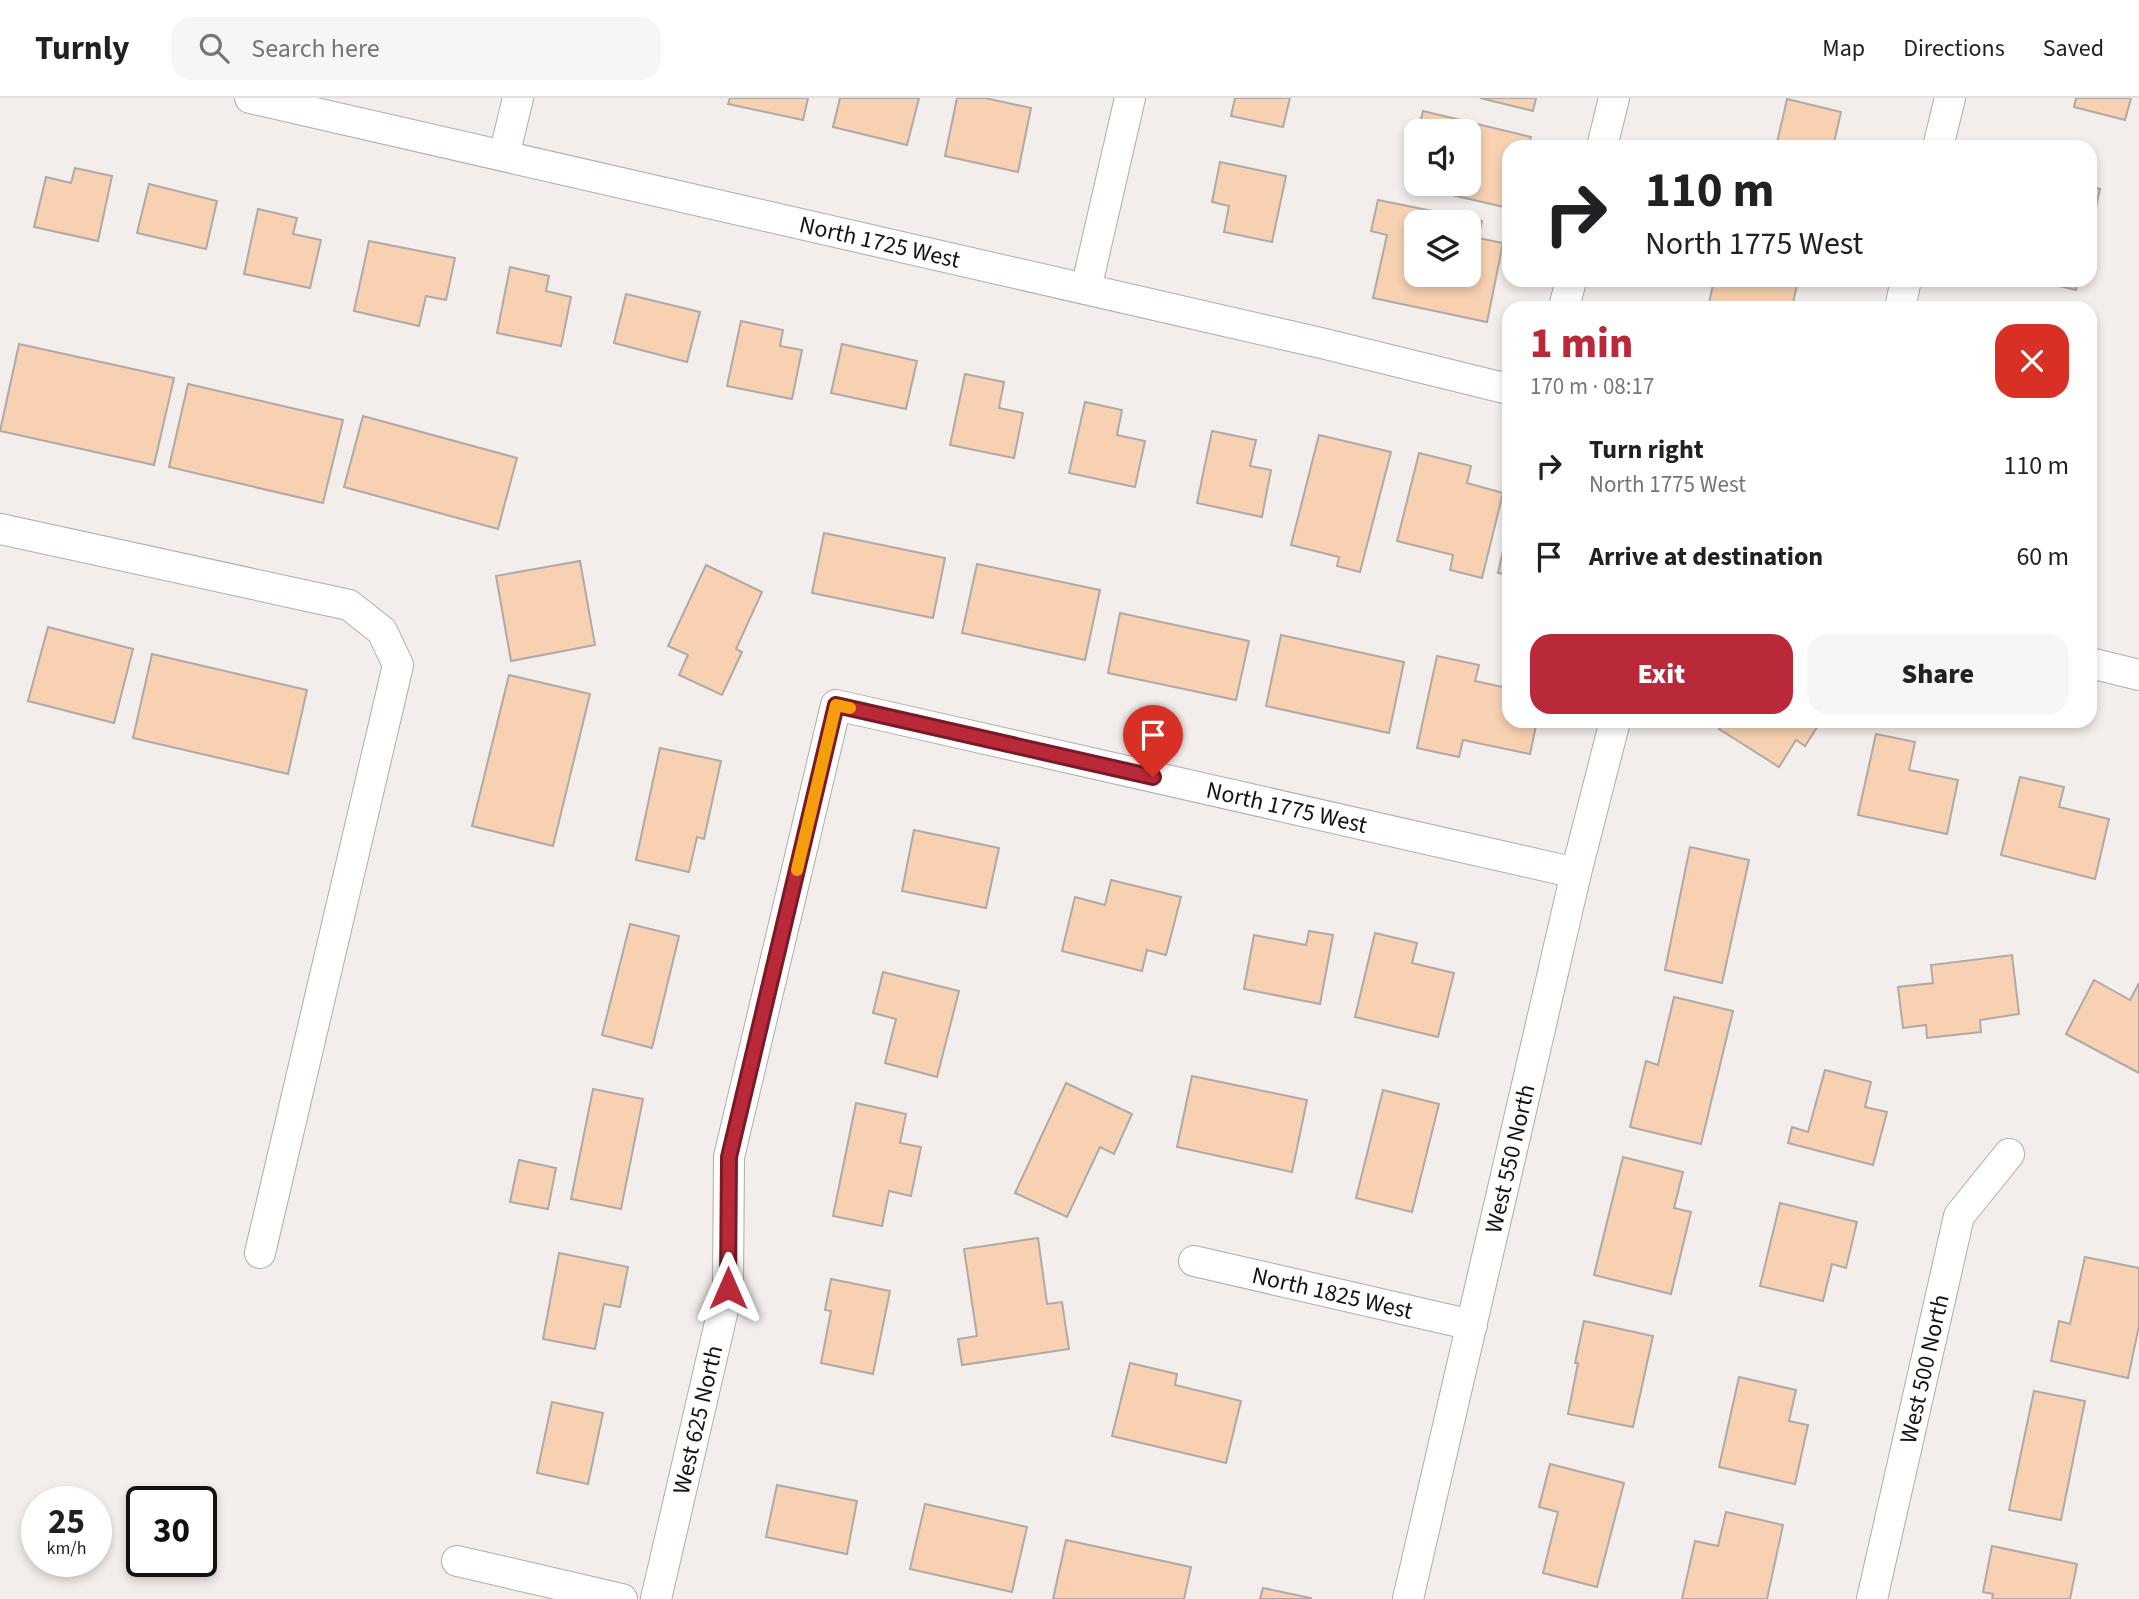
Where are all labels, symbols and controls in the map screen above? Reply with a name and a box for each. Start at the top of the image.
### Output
search box [171,17,661,80]
text: Turnly [35,25,129,72]
icon: search [195,29,233,67]
text: Search here [251,30,380,67]
text: Map [1822,31,1865,66]
text: Directions [1903,31,2005,66]
text: Saved [2043,31,2104,66]
map controls [1404,119,1481,287]
button: sound [1404,119,1481,196]
text: 110 m [1645,156,1774,226]
icon: right [1530,168,1621,259]
street label: North 1725 West [796,207,963,278]
button: layers [1404,210,1481,287]
text: North 1775 West [1645,221,1863,267]
text: 1 min [1530,314,1633,374]
button: close [1995,324,2069,398]
text: 170 m · 08:17 [1530,370,1654,403]
text: Turn right [1589,431,1704,468]
icon: right [1530,447,1568,485]
text: 110 m [2003,447,2069,484]
text: North 1775 West [1589,468,1746,501]
icon: arrive [1530,538,1568,576]
text: Arrive at destination [1589,538,1823,575]
text: 60 m [2016,538,2069,575]
button: Exit [1530,634,1793,714]
button: Share [1807,634,2069,714]
pin [1123,705,1183,777]
icon: arrive [1134,716,1172,754]
street label: North 1775 West [1203,773,1370,843]
street label: West 550 North [1476,1081,1545,1237]
position arrow [691,1251,765,1325]
street label: North 1825 West [1248,1258,1416,1329]
street label: West 500 North [1891,1291,1959,1447]
street label: West 625 North [664,1342,732,1498]
speed limit sign: 30 [126,1486,217,1577]
text: 25 [48,1497,85,1547]
text: km/h [47,1536,86,1561]

